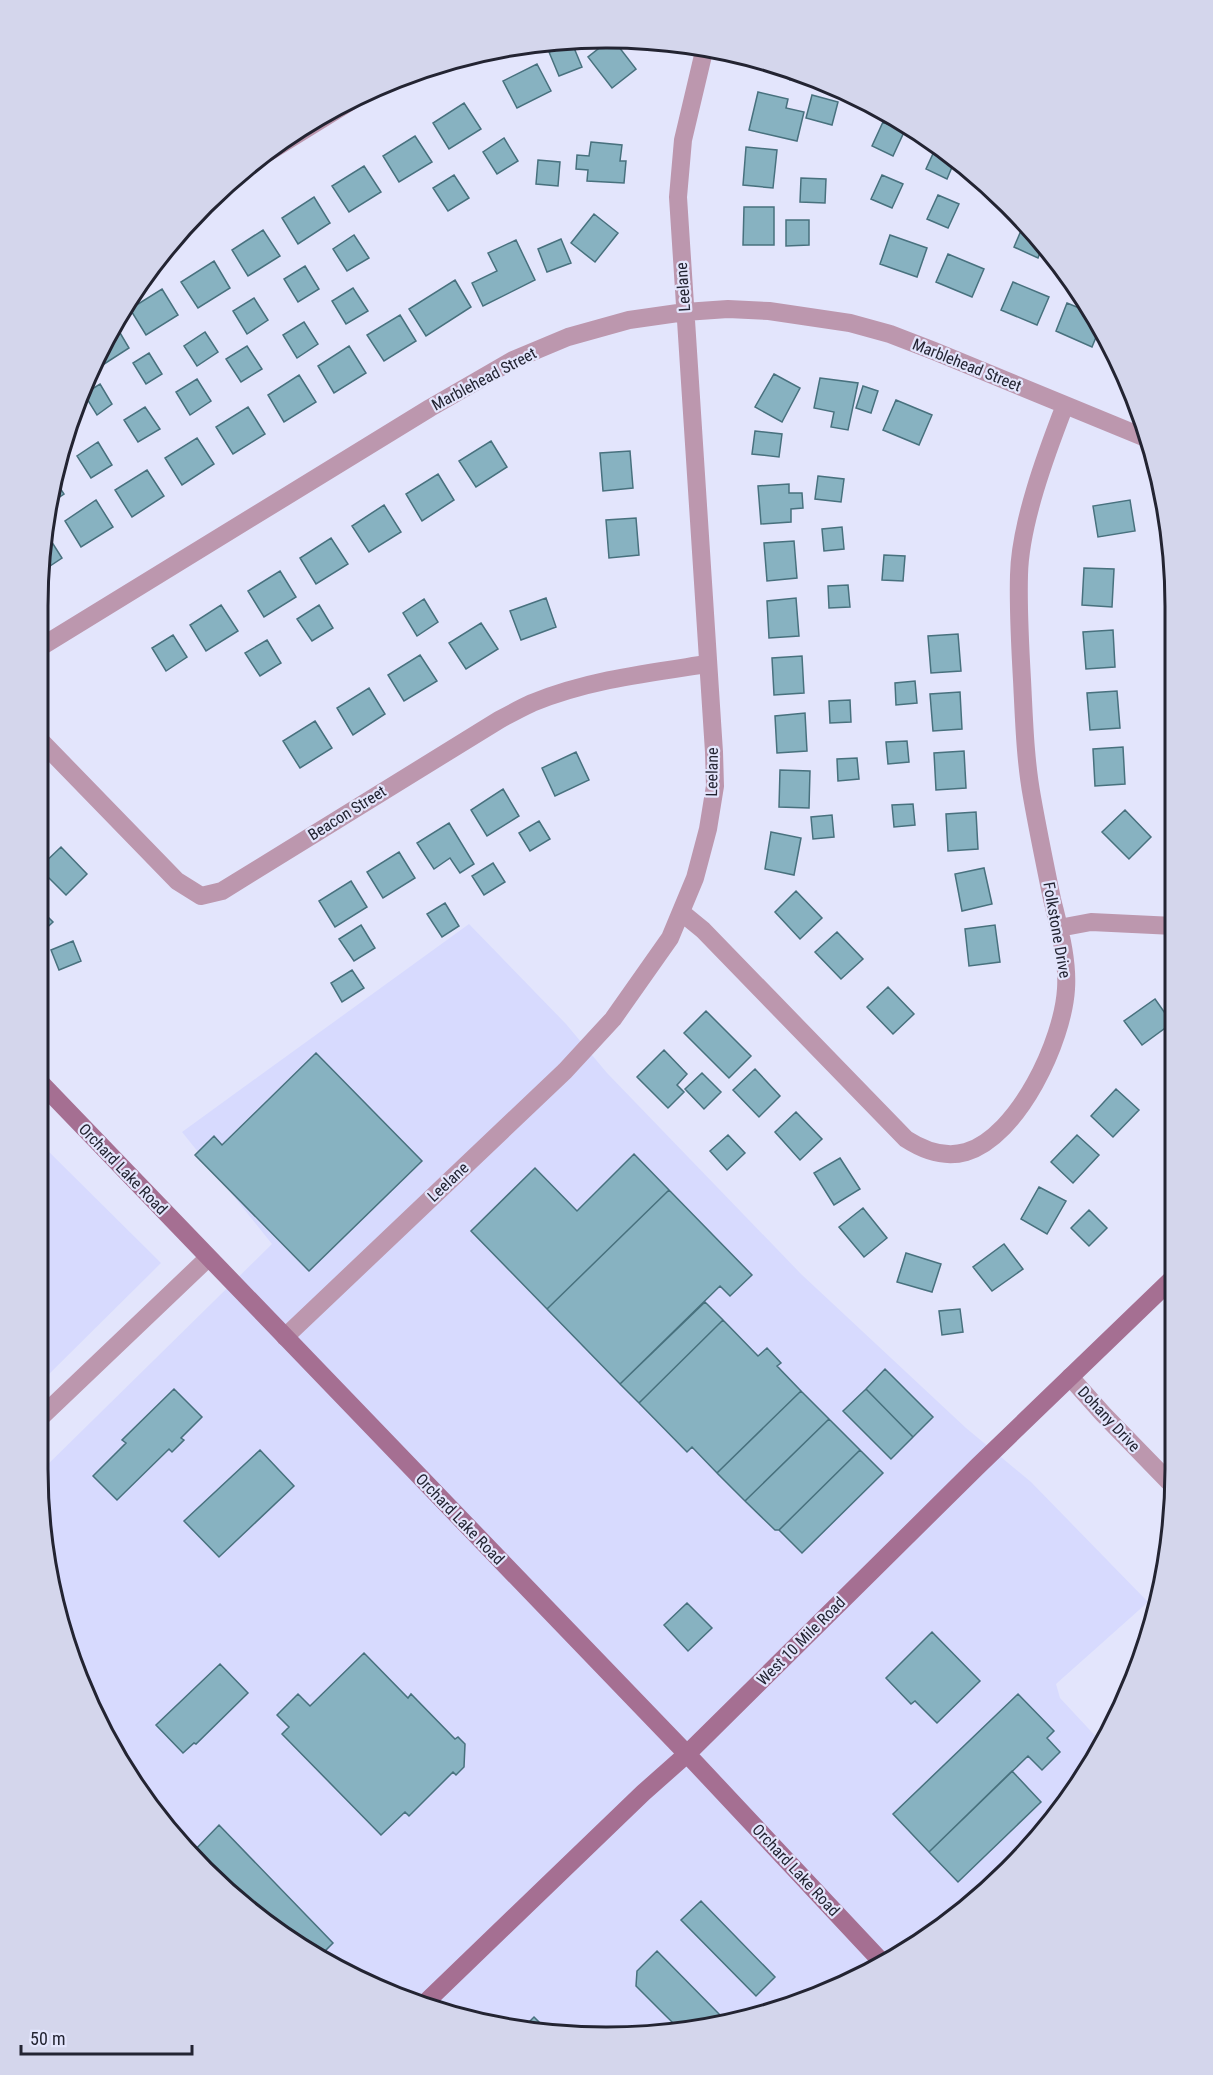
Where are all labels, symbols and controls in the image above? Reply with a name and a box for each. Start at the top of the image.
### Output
street label: Leelane [672,262,694,312]
street label: Marblehead Street [910,335,1024,396]
street label: Marblehead Street [428,343,540,415]
street label: Leelane [702,747,722,797]
street label: Beacon Street [305,781,390,844]
street label: Folkstone Drive [1039,880,1075,980]
street label: Orchard Lake Road [75,1120,171,1218]
street label: Leelane [424,1158,472,1206]
street label: Dohany Drive [1074,1382,1144,1456]
street label: Orchard Lake Road [412,1470,508,1568]
street label: West 10 Mile Road [753,1593,849,1689]
street label: Orchard Lake Road [748,1820,844,1920]
scale bar [21,2018,192,2056]
text: 50 m [30,2028,65,2049]

